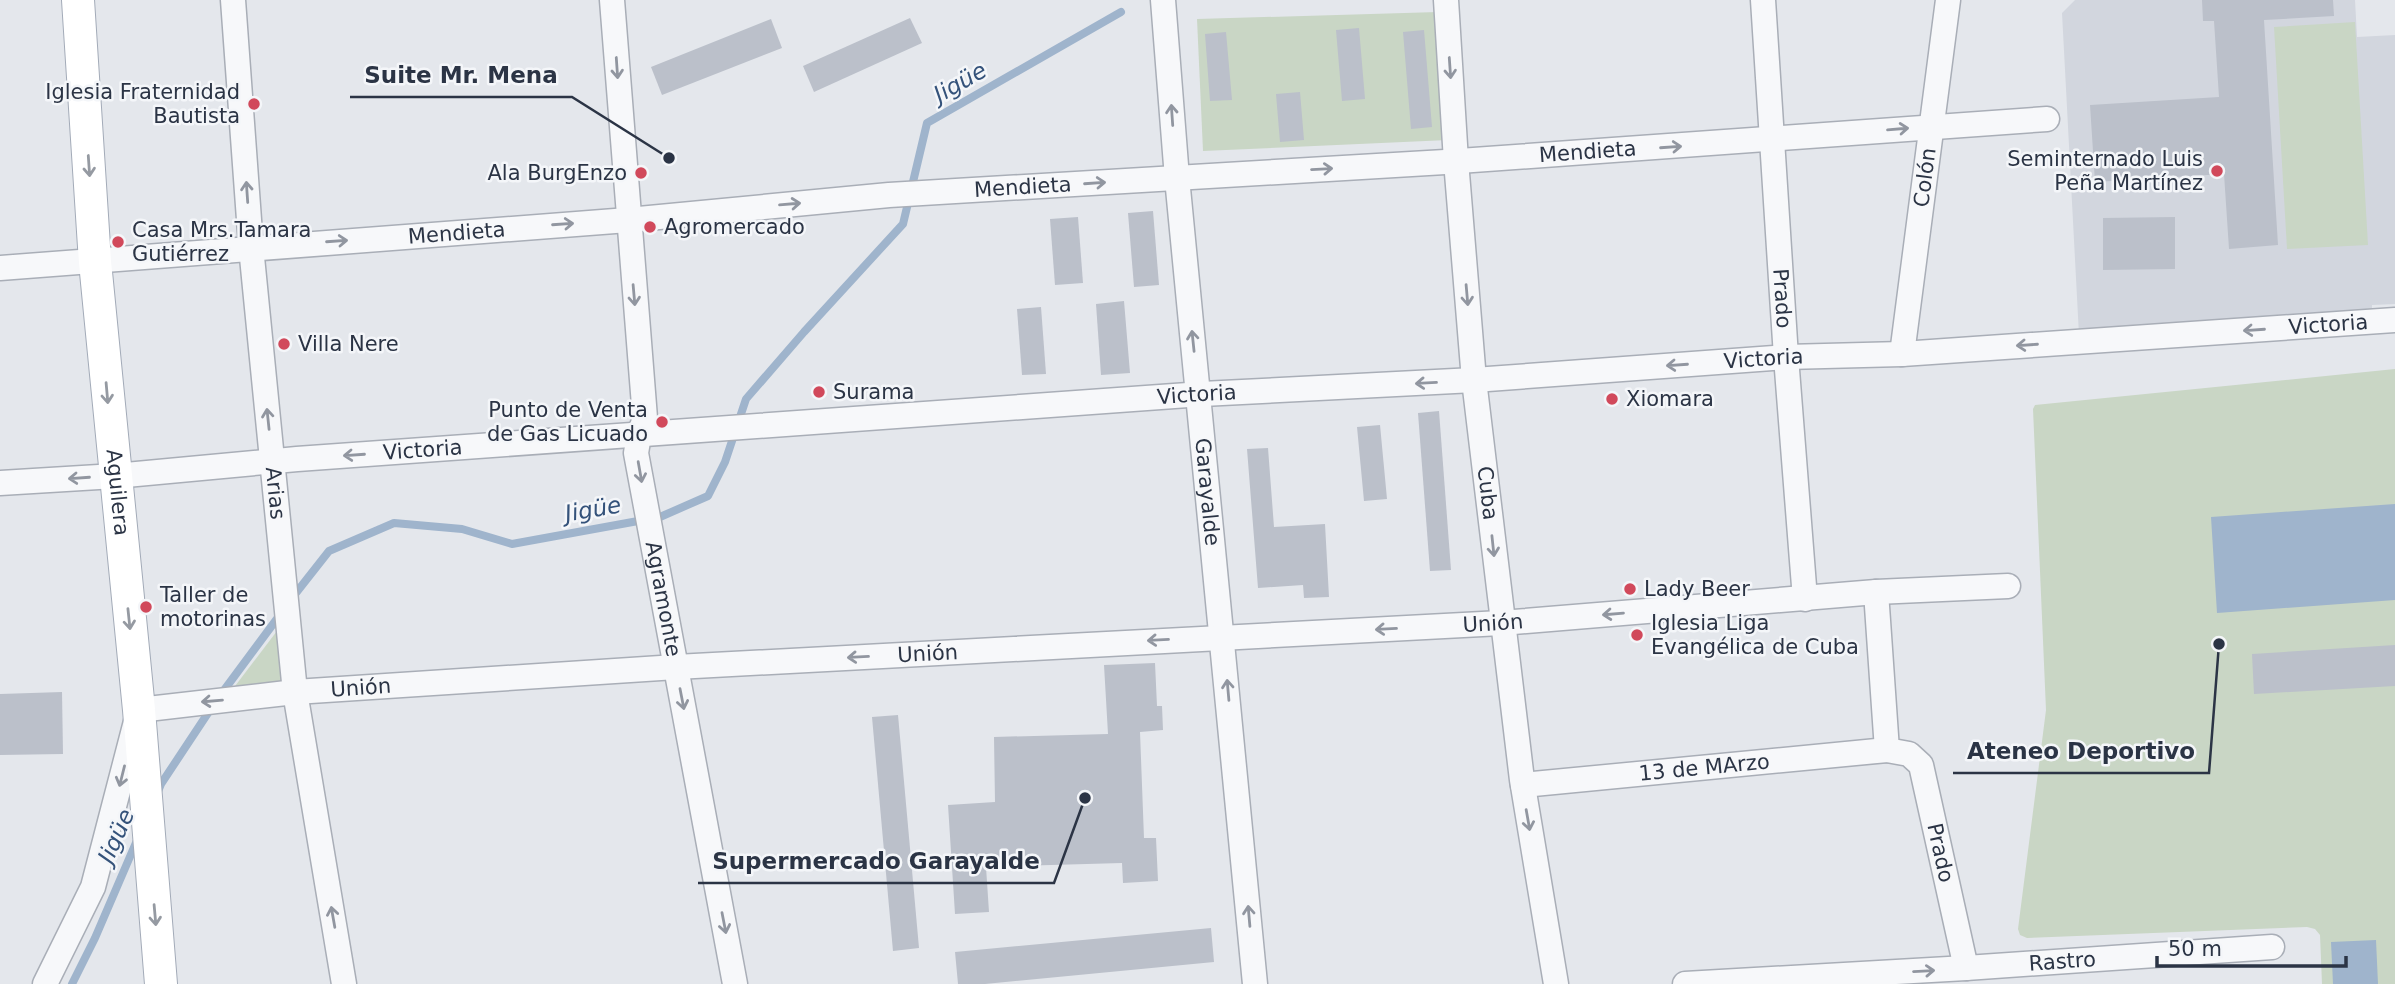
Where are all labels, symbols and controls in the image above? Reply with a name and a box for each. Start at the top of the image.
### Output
callout: Suite Mr. Mena [350,53,572,97]
one-way arrow [611,56,624,79]
one-way arrow [1444,56,1457,79]
water label: Jigüe [926,57,991,109]
text: Suite Mr. Mena [364,62,558,88]
place label: Iglesia Fraternidad Bautista [45,80,240,128]
marker: Iglesia Fraternidad Bautista [246,96,262,112]
one-way arrow [1165,104,1178,127]
one-way arrow [1886,122,1909,135]
street label: Mendieta [1538,136,1637,167]
one-way arrow [1659,140,1682,153]
street label: Colón [1909,146,1941,209]
place label: Seminternado Luis Peña Martínez [2007,147,2203,195]
one-way arrow [83,154,96,177]
place label: Ala BurgEnzo [487,161,627,185]
one-way arrow [1310,163,1333,176]
marker: Seminternado Luis Peña Martínez [2209,163,2225,179]
marker: Ala BurgEnzo [633,165,649,181]
street label: Mendieta [973,172,1072,202]
one-way arrow [1083,176,1106,189]
one-way arrow [240,181,253,204]
one-way arrow [778,198,801,211]
place label: Agromercado [664,215,805,239]
street label: Mendieta [407,217,506,249]
one-way arrow [552,217,574,230]
place label: Casa Mrs.Tamara Gutiérrez [132,218,311,266]
marker: Agromercado [642,219,658,235]
marker: Casa Mrs.Tamara Gutiérrez [110,234,126,250]
one-way arrow [325,234,347,247]
street label: Prado [1768,268,1796,329]
one-way arrow [628,283,641,306]
one-way arrow [1461,283,1474,306]
street label: Victoria [2288,310,2369,339]
one-way arrow [2243,324,2265,337]
one-way arrow [1186,331,1199,353]
place label: Villa Nere [298,332,399,356]
marker: Villa Nere [276,336,292,352]
one-way arrow [2015,339,2038,352]
street label: Victoria [1723,345,1804,374]
one-way arrow [1666,359,1689,372]
one-way arrow [1415,376,1438,389]
place label: Surama [833,380,914,404]
street label: Victoria [1156,380,1237,409]
one-way arrow [101,381,114,403]
marker: Surama [811,384,827,400]
place label: Xiomara [1626,387,1714,411]
marker: Xiomara [1604,391,1620,407]
place label: Punto de Venta de Gas Licuado [487,398,648,446]
one-way arrow [261,408,274,430]
marker: Punto de Venta de Gas Licuado [654,414,670,430]
street label: Victoria [382,435,463,465]
street label: Garayalde [1190,437,1225,547]
street label: Aguilera [101,448,134,537]
one-way arrow [344,449,366,462]
one-way arrow [634,460,647,483]
street label: Cuba [1472,465,1503,521]
street label: Arias [261,466,290,521]
one-way arrow [68,472,91,485]
water label: Jigüe [559,491,623,527]
one-way arrow [1486,534,1499,556]
street label: Agramonte [641,539,686,659]
place label: Lady Beer [1644,577,1750,601]
marker: Lady Beer [1622,581,1638,597]
place label: Taller de motorinas [159,583,266,631]
marker: Taller de motorinas [138,599,154,615]
one-way arrow [123,607,136,630]
one-way arrow [1602,608,1624,621]
street label: Unión [1462,609,1524,637]
place label: Iglesia Liga Evangélica de Cuba [1651,611,1859,659]
one-way arrow [1374,622,1397,635]
marker: Iglesia Liga Evangélica de Cuba [1629,627,1645,643]
one-way arrow [1147,634,1170,647]
street label: Unión [897,640,959,667]
one-way arrow [847,651,870,664]
street label: Unión [330,674,392,702]
one-way arrow [1221,679,1234,701]
one-way arrow [676,687,689,710]
one-way arrow [202,695,224,708]
callout: Ateneo Deportivo [1953,729,2209,773]
text: Ateneo Deportivo [1967,738,2195,764]
street label: 13 de MArzo [1638,749,1771,786]
one-way arrow [115,764,128,787]
water label: Jigüe [91,805,139,871]
one-way arrow [1522,808,1535,831]
street label: Prado [1922,821,1959,885]
callout: Supermercado Garayalde [698,839,1054,883]
text: Supermercado Garayalde [712,848,1040,874]
one-way arrow [149,904,162,926]
one-way arrow [1242,905,1255,928]
one-way arrow [326,906,339,929]
one-way arrow [717,911,731,934]
scale bar [2157,925,2346,969]
text: 50 m [2168,937,2222,961]
street label: Rastro [2028,947,2097,976]
one-way arrow [1912,964,1935,977]

